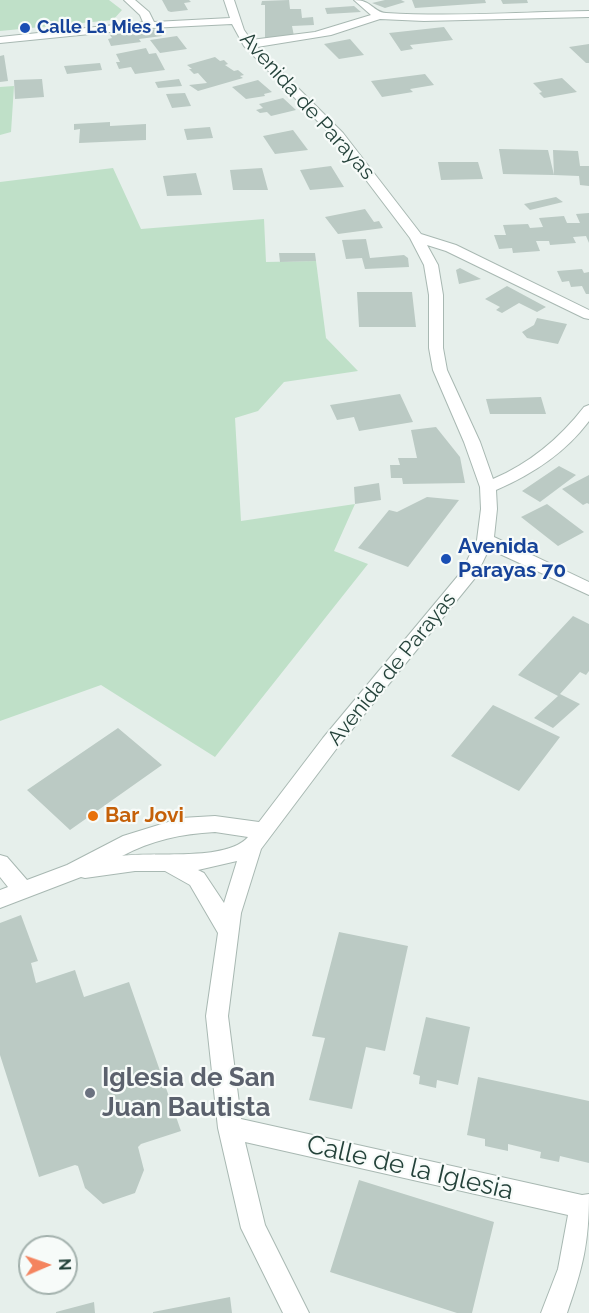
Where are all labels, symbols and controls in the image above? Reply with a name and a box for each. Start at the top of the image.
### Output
place label: Calle La Mies 1 [37,17,164,39]
marker: Calle La Mies 1 [18,21,32,35]
street label: Avenida de Parayas [234,27,380,185]
place label: Avenida Parayas 70 [458,534,566,584]
marker: Avenida Parayas 70 [439,552,453,566]
street label: Avenida de Parayas [323,587,461,751]
place label: Bar Jovi [105,803,184,829]
marker: Bar Jovi [86,809,100,823]
place label: Iglesia de San Juan Bautista [102,1062,275,1124]
marker: Iglesia de San Juan Bautista [83,1086,97,1100]
street label: Calle de la Iglesia [304,1129,516,1207]
north arrow [18,1235,78,1295]
text: N [55,1258,74,1271]

